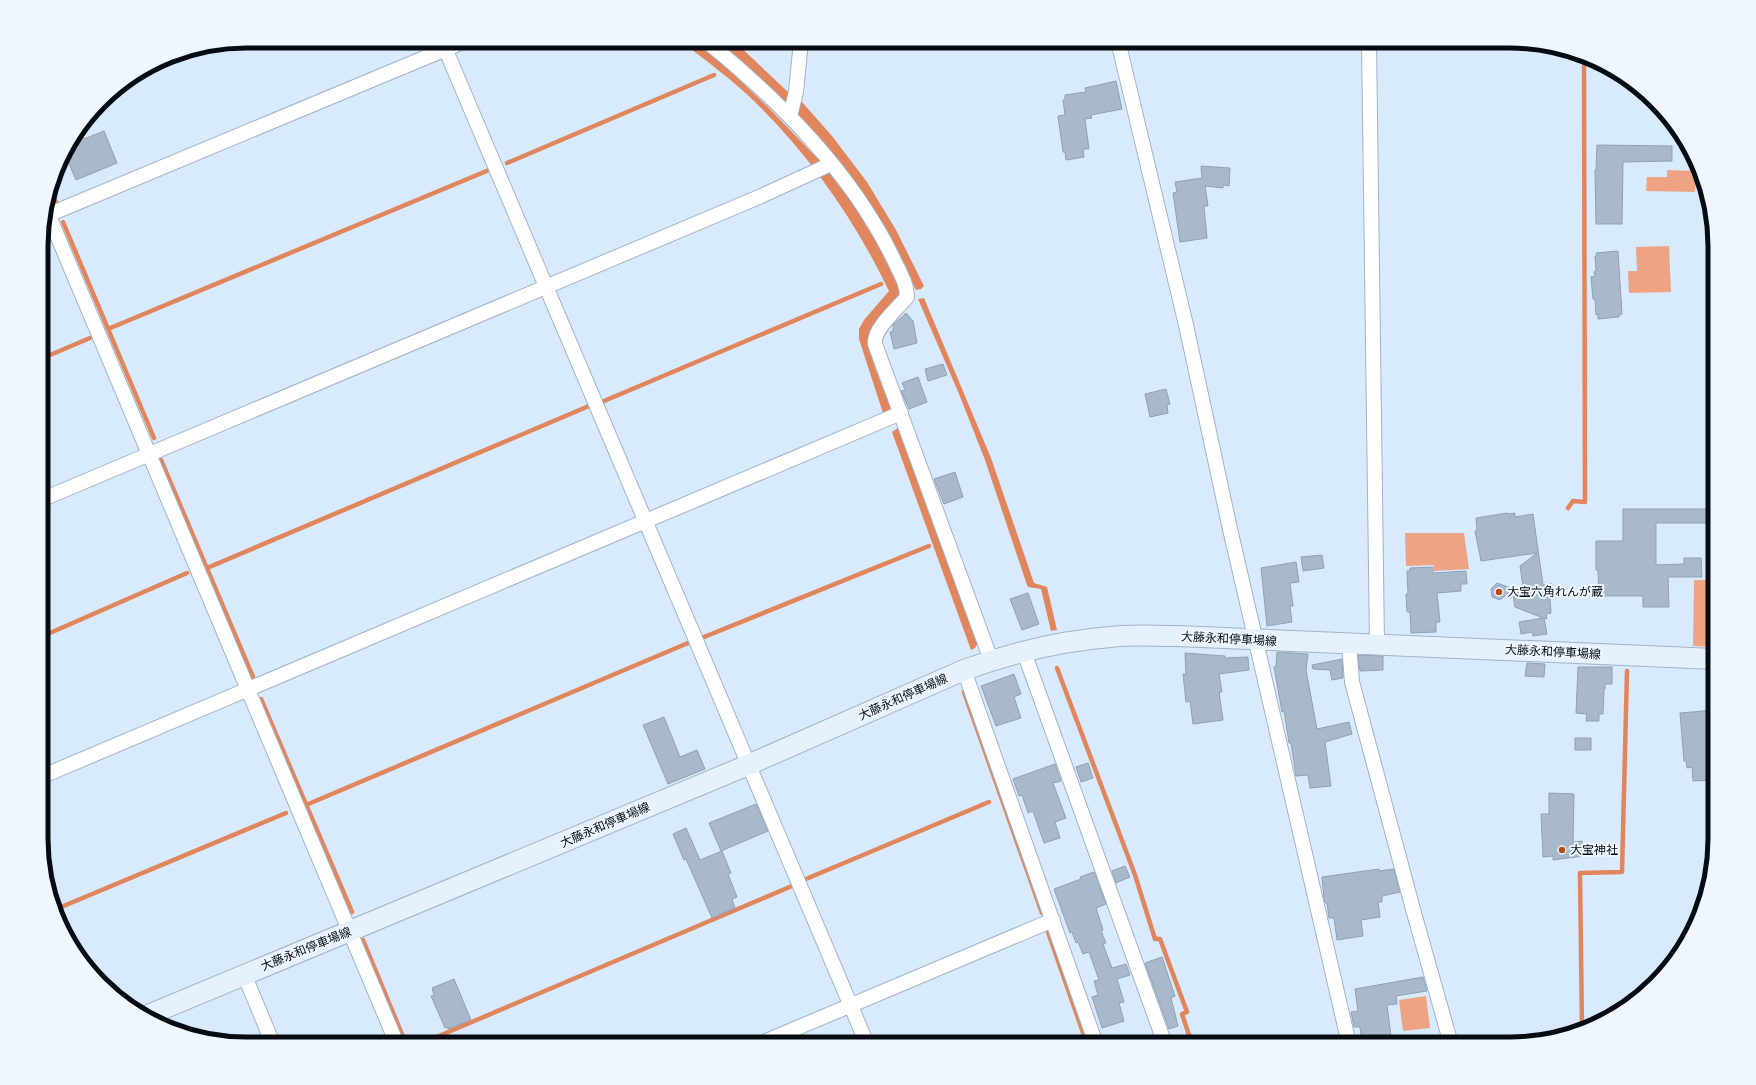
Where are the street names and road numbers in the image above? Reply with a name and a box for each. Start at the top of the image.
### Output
street label: 大藤永和停車場線 [1181,628,1277,649]
street label: 大藤永和停車場線 [1505,641,1601,662]
street label: 大藤永和停車場線 [856,670,950,723]
street label: 大藤永和停車場線 [558,799,652,850]
street label: 大藤永和停車場線 [258,924,353,973]

